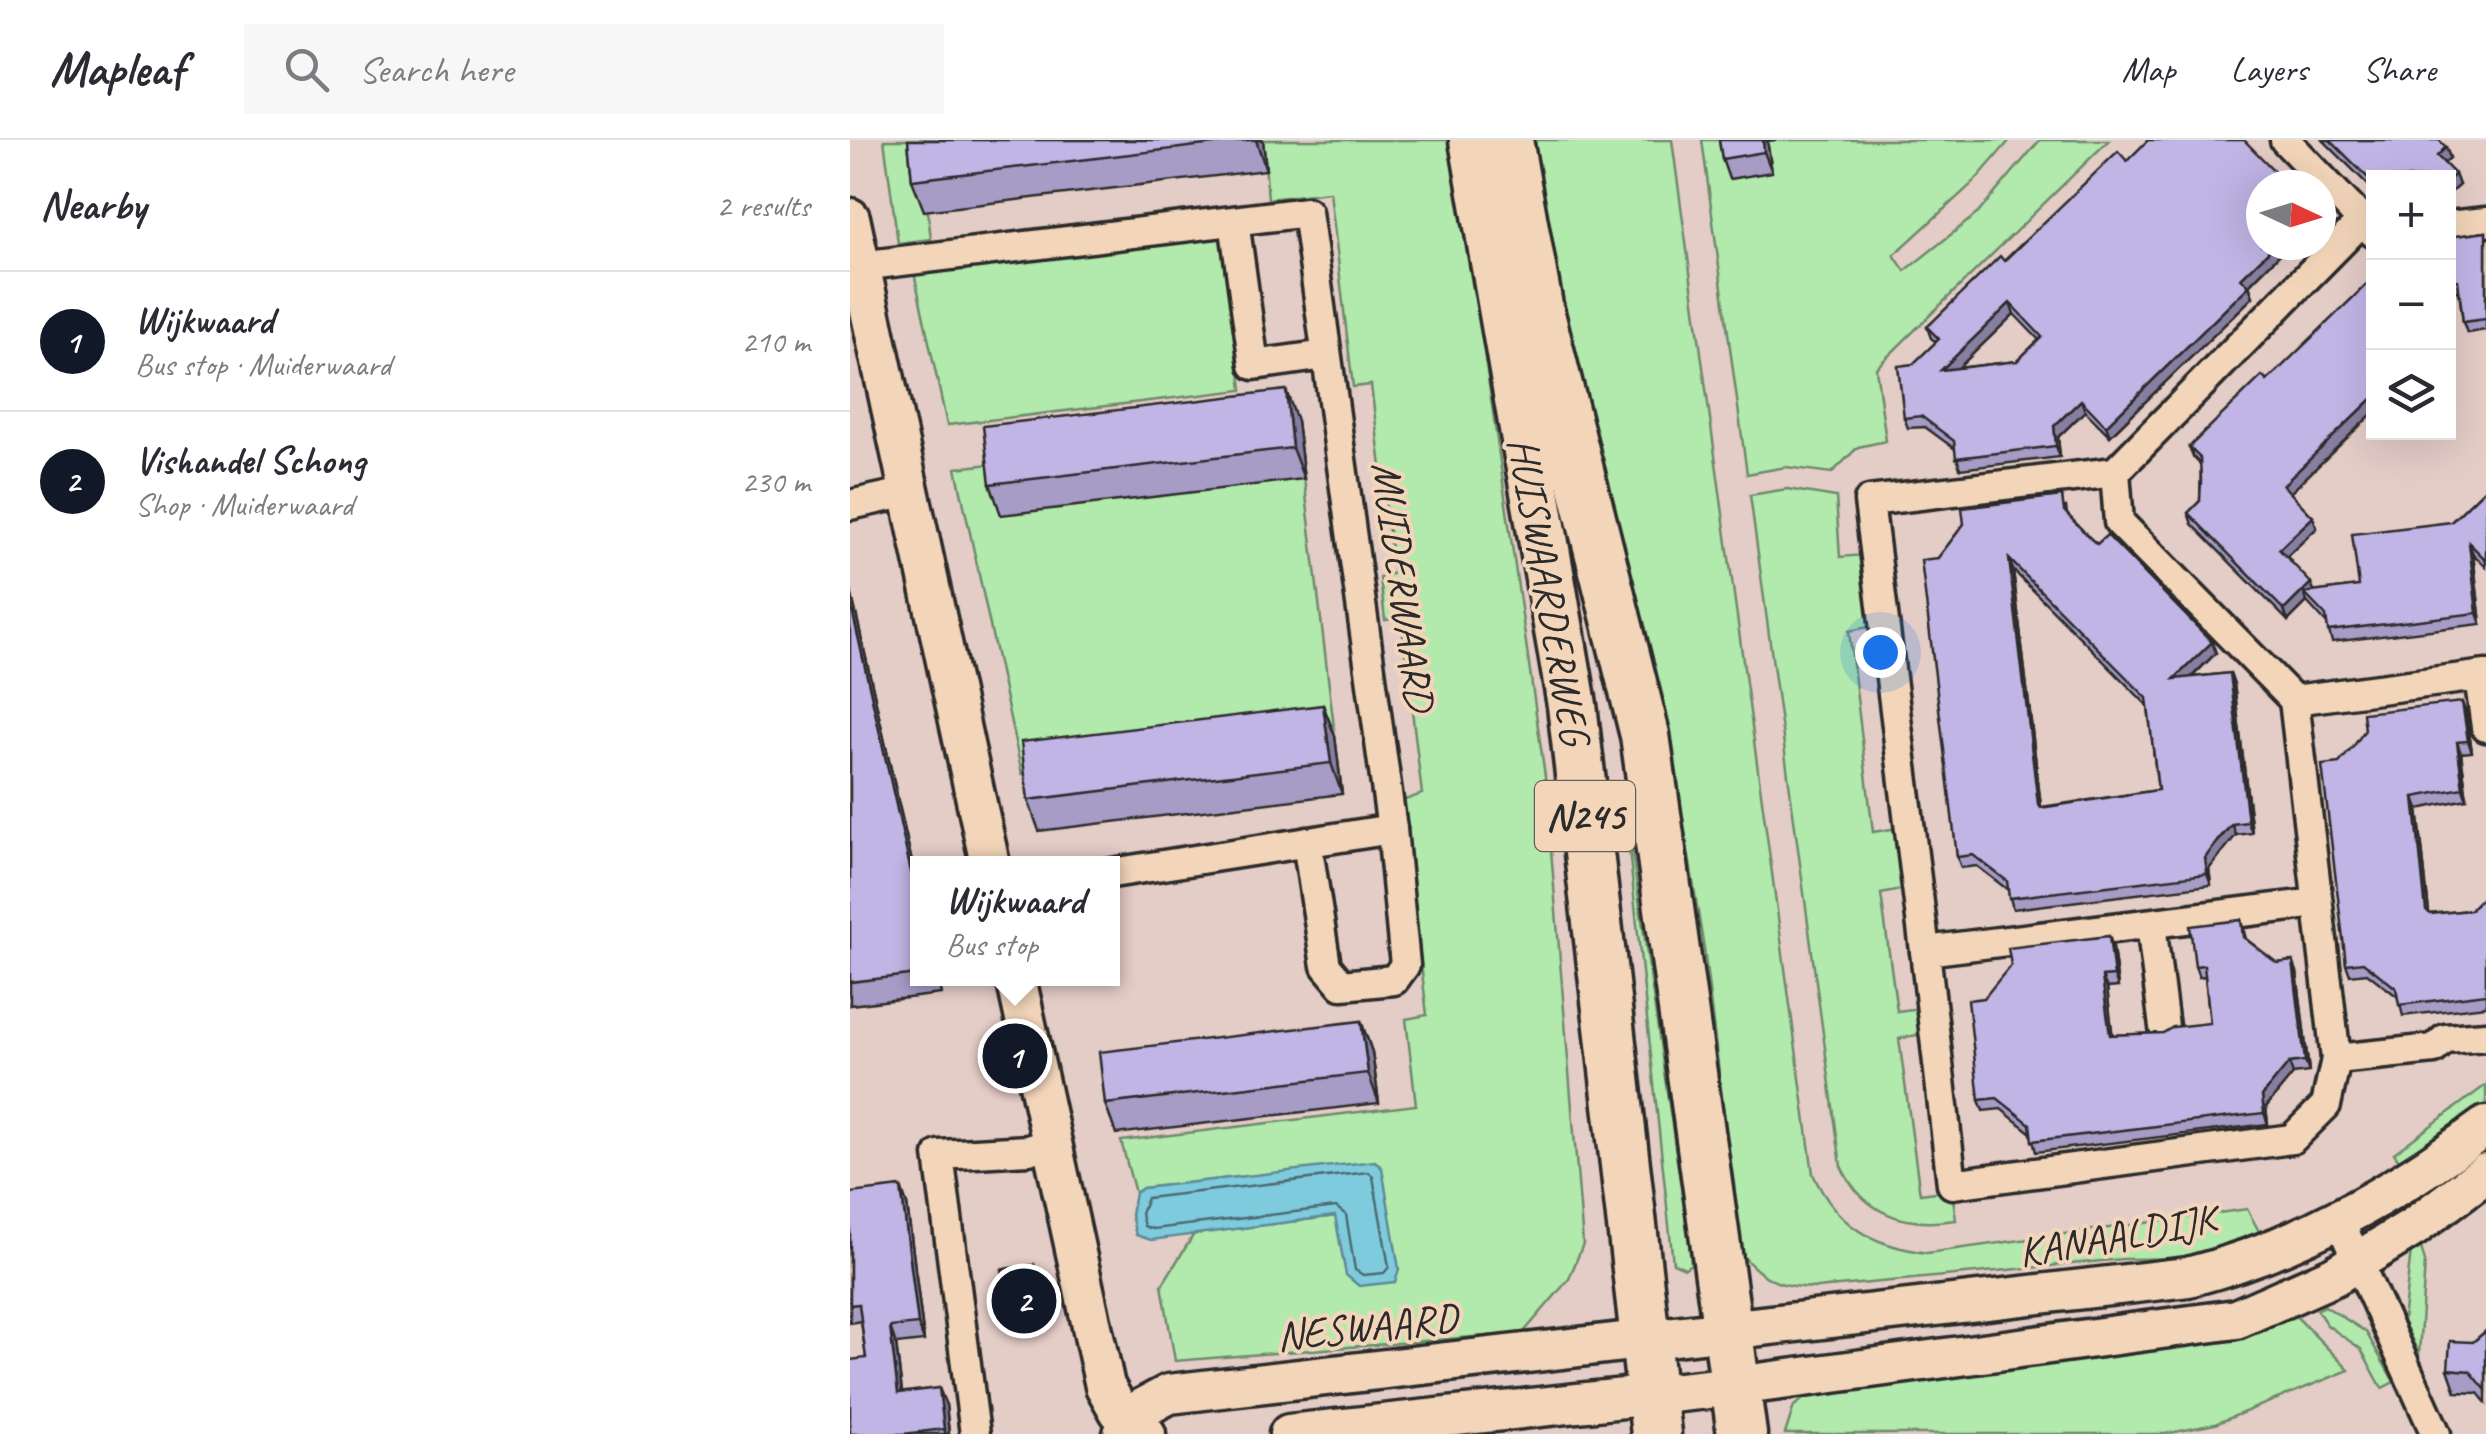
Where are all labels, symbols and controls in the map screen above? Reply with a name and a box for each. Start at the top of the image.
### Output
search box [244,24,944,114]
text: Mapleaf [50,39,184,99]
icon: search [279,42,334,97]
text: Search here [359,46,513,93]
text: Map [2122,47,2175,92]
text: Layers [2230,47,2308,92]
text: Share [2363,47,2436,92]
north arrow [2246,170,2336,260]
map controls [2366,170,2456,440]
button: + [2366,170,2456,260]
text: Nearby [40,179,146,232]
text: 2 results [716,185,810,226]
button: − [2366,260,2456,350]
text: Wijkwaard [135,297,273,344]
text: 1 [65,321,80,362]
text: 210 m [741,321,810,362]
text: Bus stop · Muiderwaard [135,344,391,385]
button: layers [2366,350,2456,440]
street label: HUISWAARDERWEG [1496,433,1603,753]
text: Vishandel Schong [135,437,365,484]
street label: MUIDERWAARD [1359,458,1447,717]
text: 2 [65,461,80,502]
text: 230 m [741,461,810,502]
text: Shop · Muiderwaard [135,484,353,525]
your location [1855,627,1906,678]
road number: N245 [1535,781,1635,851]
popup [910,856,1120,986]
text: Wijkwaard [946,877,1084,924]
text: Bus stop [946,924,1038,965]
pin: 1 [982,1018,1048,1094]
street label: KANAALDIJK [2014,1192,2226,1279]
pin: 2 [992,1264,1056,1338]
street label: NESWAARD [1274,1291,1463,1363]

